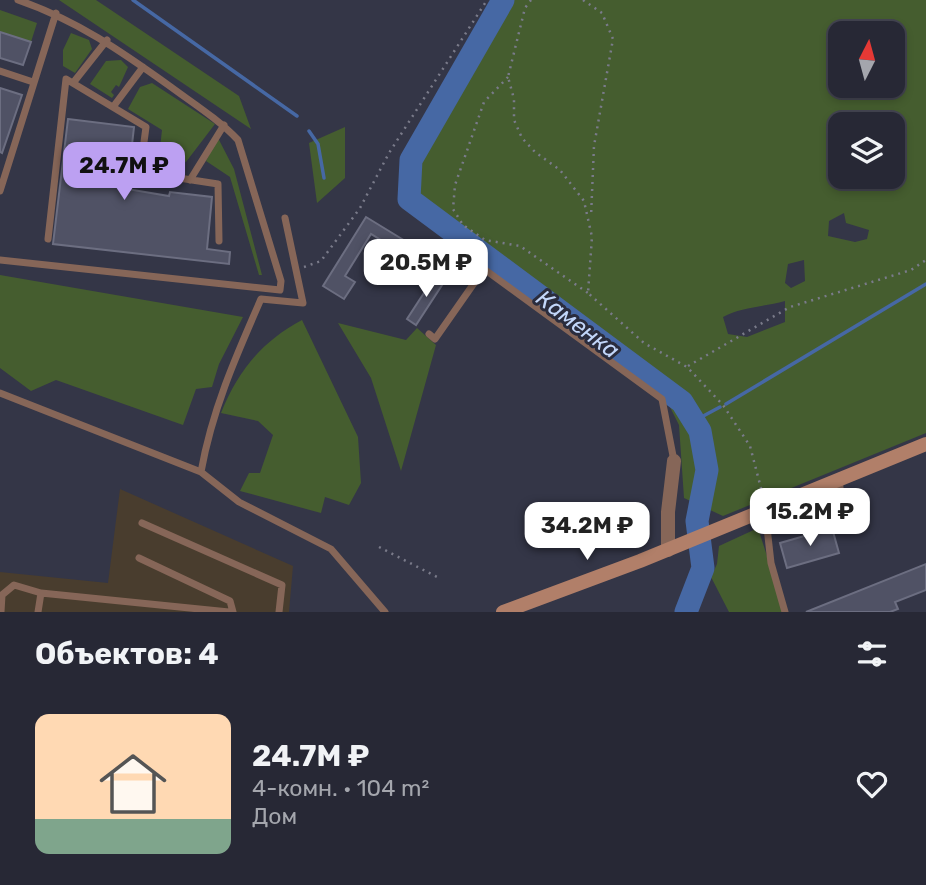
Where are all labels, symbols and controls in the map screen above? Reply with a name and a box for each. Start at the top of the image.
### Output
north arrow [828,21,905,98]
map controls [828,21,905,189]
button: layers [828,112,905,189]
pin: 24.7M ₽ [59,142,189,202]
text: 24.7M ₽ [79,151,169,179]
pin: 20.5M ₽ [361,240,491,299]
text: 20.5M ₽ [380,248,472,276]
water label: Каменка [531,284,625,364]
pin: 15.2M ₽ [745,489,875,548]
text: 15.2M ₽ [766,497,854,525]
pin: 34.2M ₽ [522,503,652,562]
text: 34.2M ₽ [541,511,633,539]
icon: filters [853,635,891,673]
text: Объектов: 4 [35,636,219,672]
text: 24.7M ₽ [252,738,369,774]
icon: home [91,742,175,826]
icon: heart [853,765,891,803]
text: 4-комн. · 104 m² [252,774,429,802]
text: Дом [252,802,297,830]

